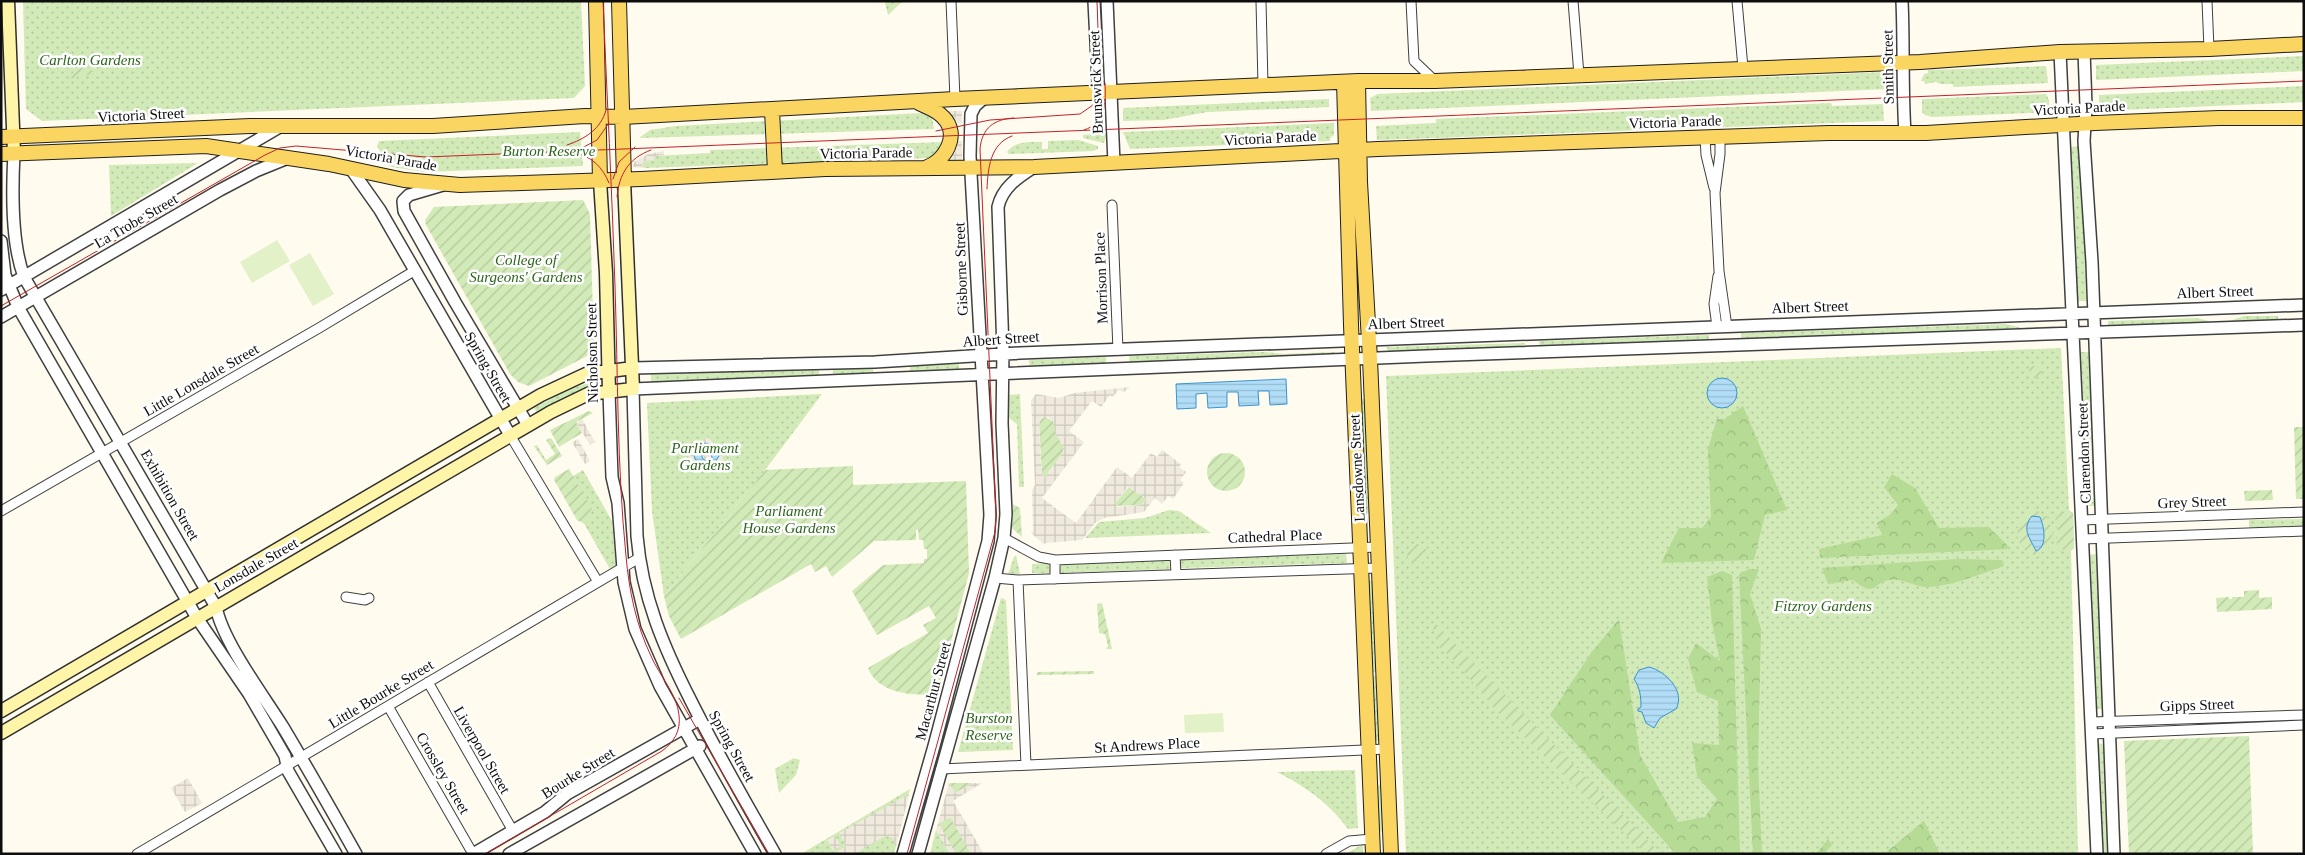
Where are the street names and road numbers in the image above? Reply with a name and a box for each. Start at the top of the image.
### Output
street label: Brunswick Street [1086,29,1106,134]
street label: Smith Street [1879,29,1897,104]
street label: Victoria Parade [2032,98,2126,118]
street label: Victoria Street [97,105,186,125]
street label: Victoria Parade [1628,112,1722,132]
street label: Victoria Parade [1223,128,1317,148]
street label: Victoria Parade [344,142,438,174]
street label: Victoria Parade [819,144,913,162]
street label: La Trobe Street [92,190,181,251]
street label: Gisborne Street [951,221,971,316]
street label: Morrison Place [1091,231,1111,324]
street label: Albert Street [2176,283,2255,301]
street label: Albert Street [1771,298,1850,316]
street label: Nicholson Street [583,302,601,403]
street label: Albert Street [1367,314,1446,332]
street label: Albert Street [962,328,1041,350]
street label: Spring Street [461,329,515,406]
street label: Little Lonsdale Street [141,340,262,419]
street label: Clarendon Street [2074,401,2094,504]
street label: Lansdowne Street [1346,413,1368,522]
street label: Exhibition Street [138,447,203,544]
street label: Grey Street [2157,493,2227,511]
street label: Cathedral Place [1227,526,1323,546]
street label: Lonsdale Street [211,534,301,595]
street label: Macarthur Street [912,639,954,742]
street label: Little Bourke Street [326,656,437,732]
street label: Gipps Street [2159,696,2235,714]
street label: Liverpool Street [451,704,514,797]
street label: Spring Street [706,708,758,785]
street label: Crossley Street [413,729,473,817]
street label: St Andrews Place [1094,734,1201,756]
street label: Bourke Street [539,744,618,802]

